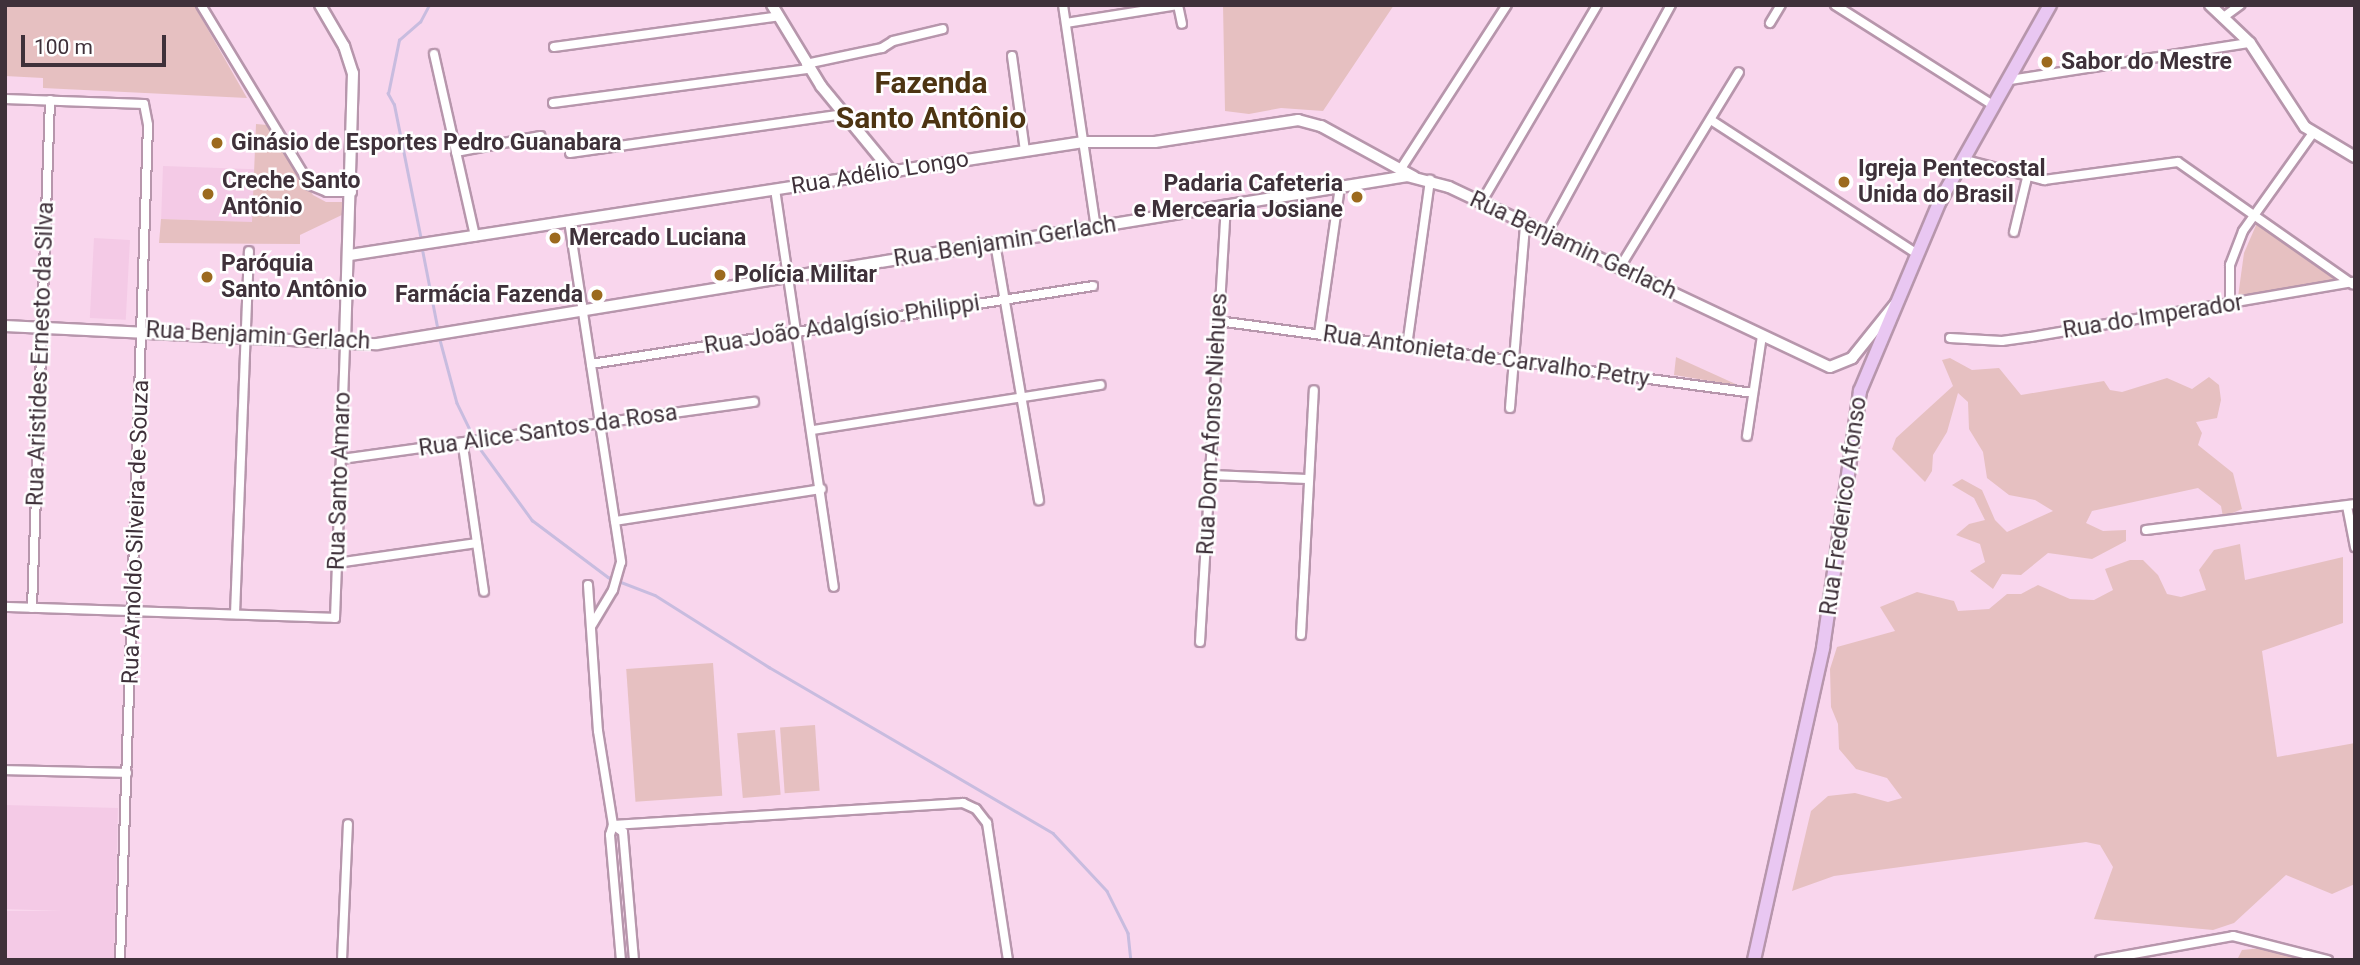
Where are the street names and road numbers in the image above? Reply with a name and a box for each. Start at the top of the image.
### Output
street label: Rua Adélio Longo [789,145,971,201]
street label: Rua Benjamin Gerlach [1465,186,1681,306]
street label: Rua Aristides Ernesto da Silva [22,201,60,507]
street label: Rua Benjamin Gerlach [892,211,1118,273]
street label: Rua do Imperador [2061,289,2245,345]
street label: Rua João Adalgísio Philippi [702,290,982,360]
street label: Rua Dom Afonso Niehues [1192,292,1234,556]
street label: Rua Benjamin Gerlach [145,316,371,356]
street label: Rua Antonieta de Carvalho Petry [1321,320,1651,394]
street label: Rua Arnoldo Silveira de Souza [117,379,155,685]
street label: Rua Santo Amaro [323,391,357,571]
street label: Rua Frederico Afonso [1815,395,1873,617]
street label: Rua Alice Santos da Rosa [417,399,679,463]

